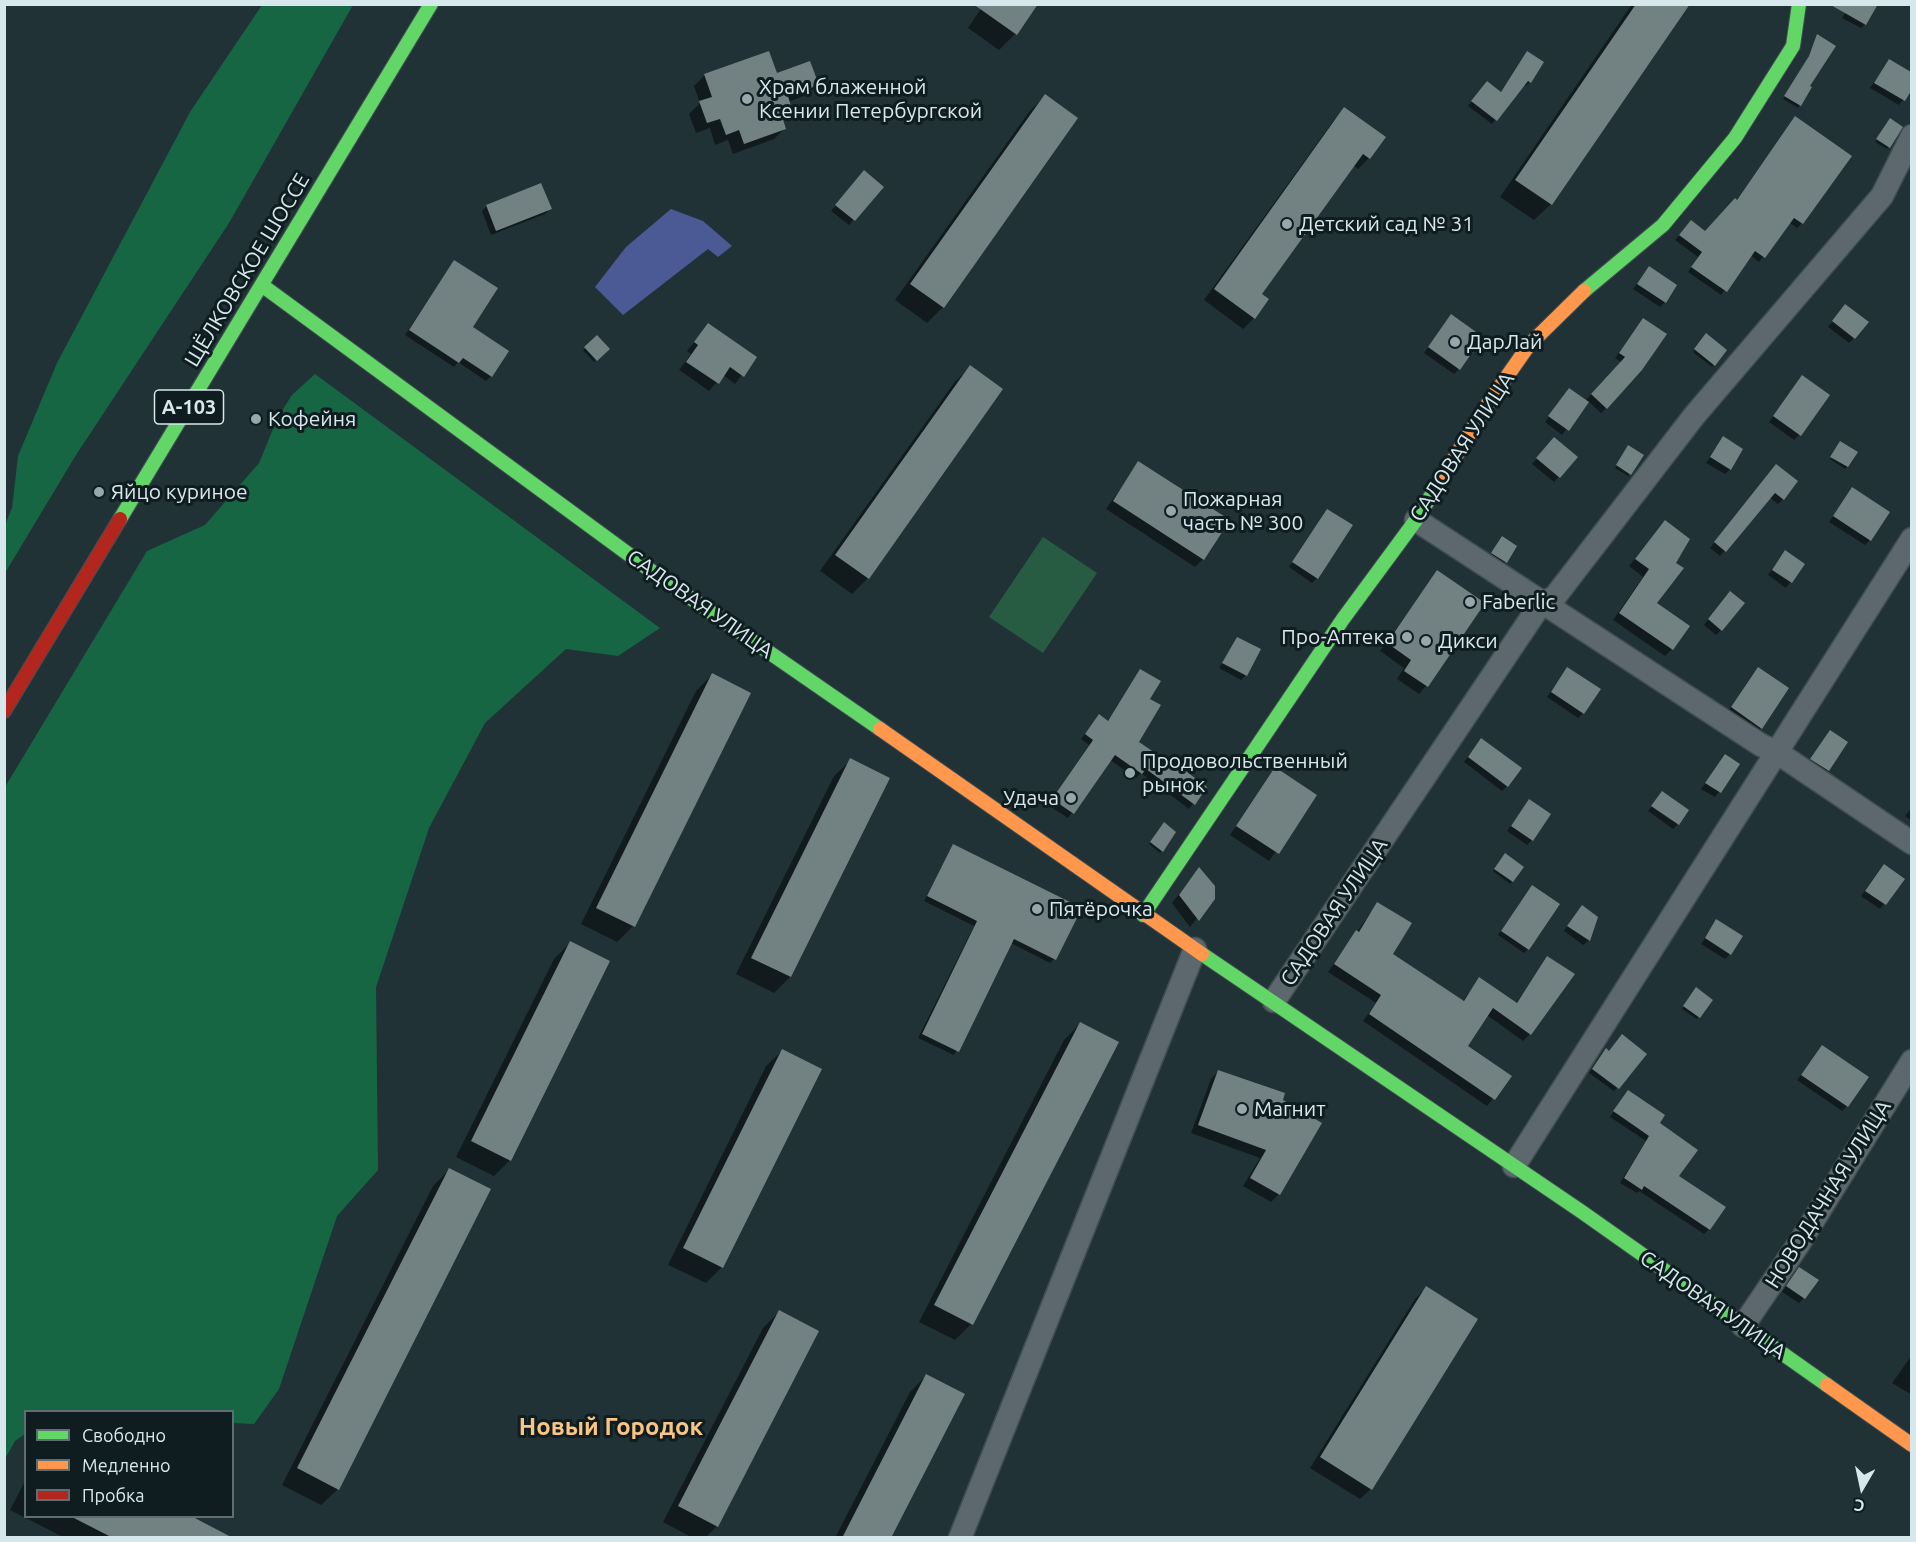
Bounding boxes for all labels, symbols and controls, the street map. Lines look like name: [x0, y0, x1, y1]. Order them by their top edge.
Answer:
place label: Храм блаженной Ксении Петербургской: [759, 74, 982, 124]
marker: Храм блаженной Ксении Петербургской: [740, 92, 754, 106]
street label: ЩЁЛКОВСКОЕ ШОССЕ: [179, 169, 315, 371]
place label: Детский сад № 31: [1299, 211, 1474, 237]
marker: Детский сад № 31: [1280, 217, 1294, 231]
place label: ДарЛай: [1467, 329, 1542, 355]
marker: ДарЛай: [1448, 335, 1462, 349]
street label: САДОВАЯ УЛИЦА: [1404, 368, 1520, 526]
road number: А-103: [154, 390, 224, 424]
place label: Кофейня: [268, 406, 356, 432]
marker: Кофейня: [249, 412, 263, 426]
place label: Яйцо куриное: [111, 479, 248, 505]
marker: Яйцо куриное: [92, 485, 106, 499]
place label: Пожарная часть № 300: [1183, 486, 1303, 536]
marker: Пожарная часть № 300: [1164, 504, 1178, 518]
street label: САДОВАЯ УЛИЦА: [622, 544, 778, 664]
place label: Faberlic: [1482, 589, 1555, 615]
marker: Faberlic: [1463, 595, 1477, 609]
place label: Про-Аптека: [1281, 624, 1395, 650]
place label: Дикси: [1438, 628, 1498, 654]
marker: Про-Аптека: [1400, 630, 1414, 644]
marker: Дикси: [1419, 634, 1433, 648]
place label: Продовольственный рынок: [1142, 748, 1348, 798]
marker: Продовольственный рынок: [1123, 766, 1137, 780]
place label: Удача: [1003, 785, 1059, 811]
marker: Удача: [1064, 791, 1078, 805]
street label: САДОВАЯ УЛИЦА: [1275, 833, 1393, 991]
place label: Пятёрочка: [1049, 896, 1153, 922]
marker: Пятёрочка: [1030, 902, 1044, 916]
street label: НОВОДАЧНАЯ УЛИЦА: [1760, 1095, 1896, 1293]
place label: Магнит: [1254, 1096, 1326, 1122]
marker: Магнит: [1235, 1102, 1249, 1116]
street label: САДОВАЯ УЛИЦА: [1635, 1245, 1791, 1365]
legend: [24, 1410, 234, 1518]
district label: Новый Городок: [519, 1413, 703, 1441]
text: Свободно: [82, 1425, 166, 1445]
text: Медленно: [82, 1455, 171, 1475]
north arrow: [1832, 1458, 1892, 1518]
text: Пробка: [82, 1485, 145, 1505]
text: С: [1853, 1496, 1866, 1515]

